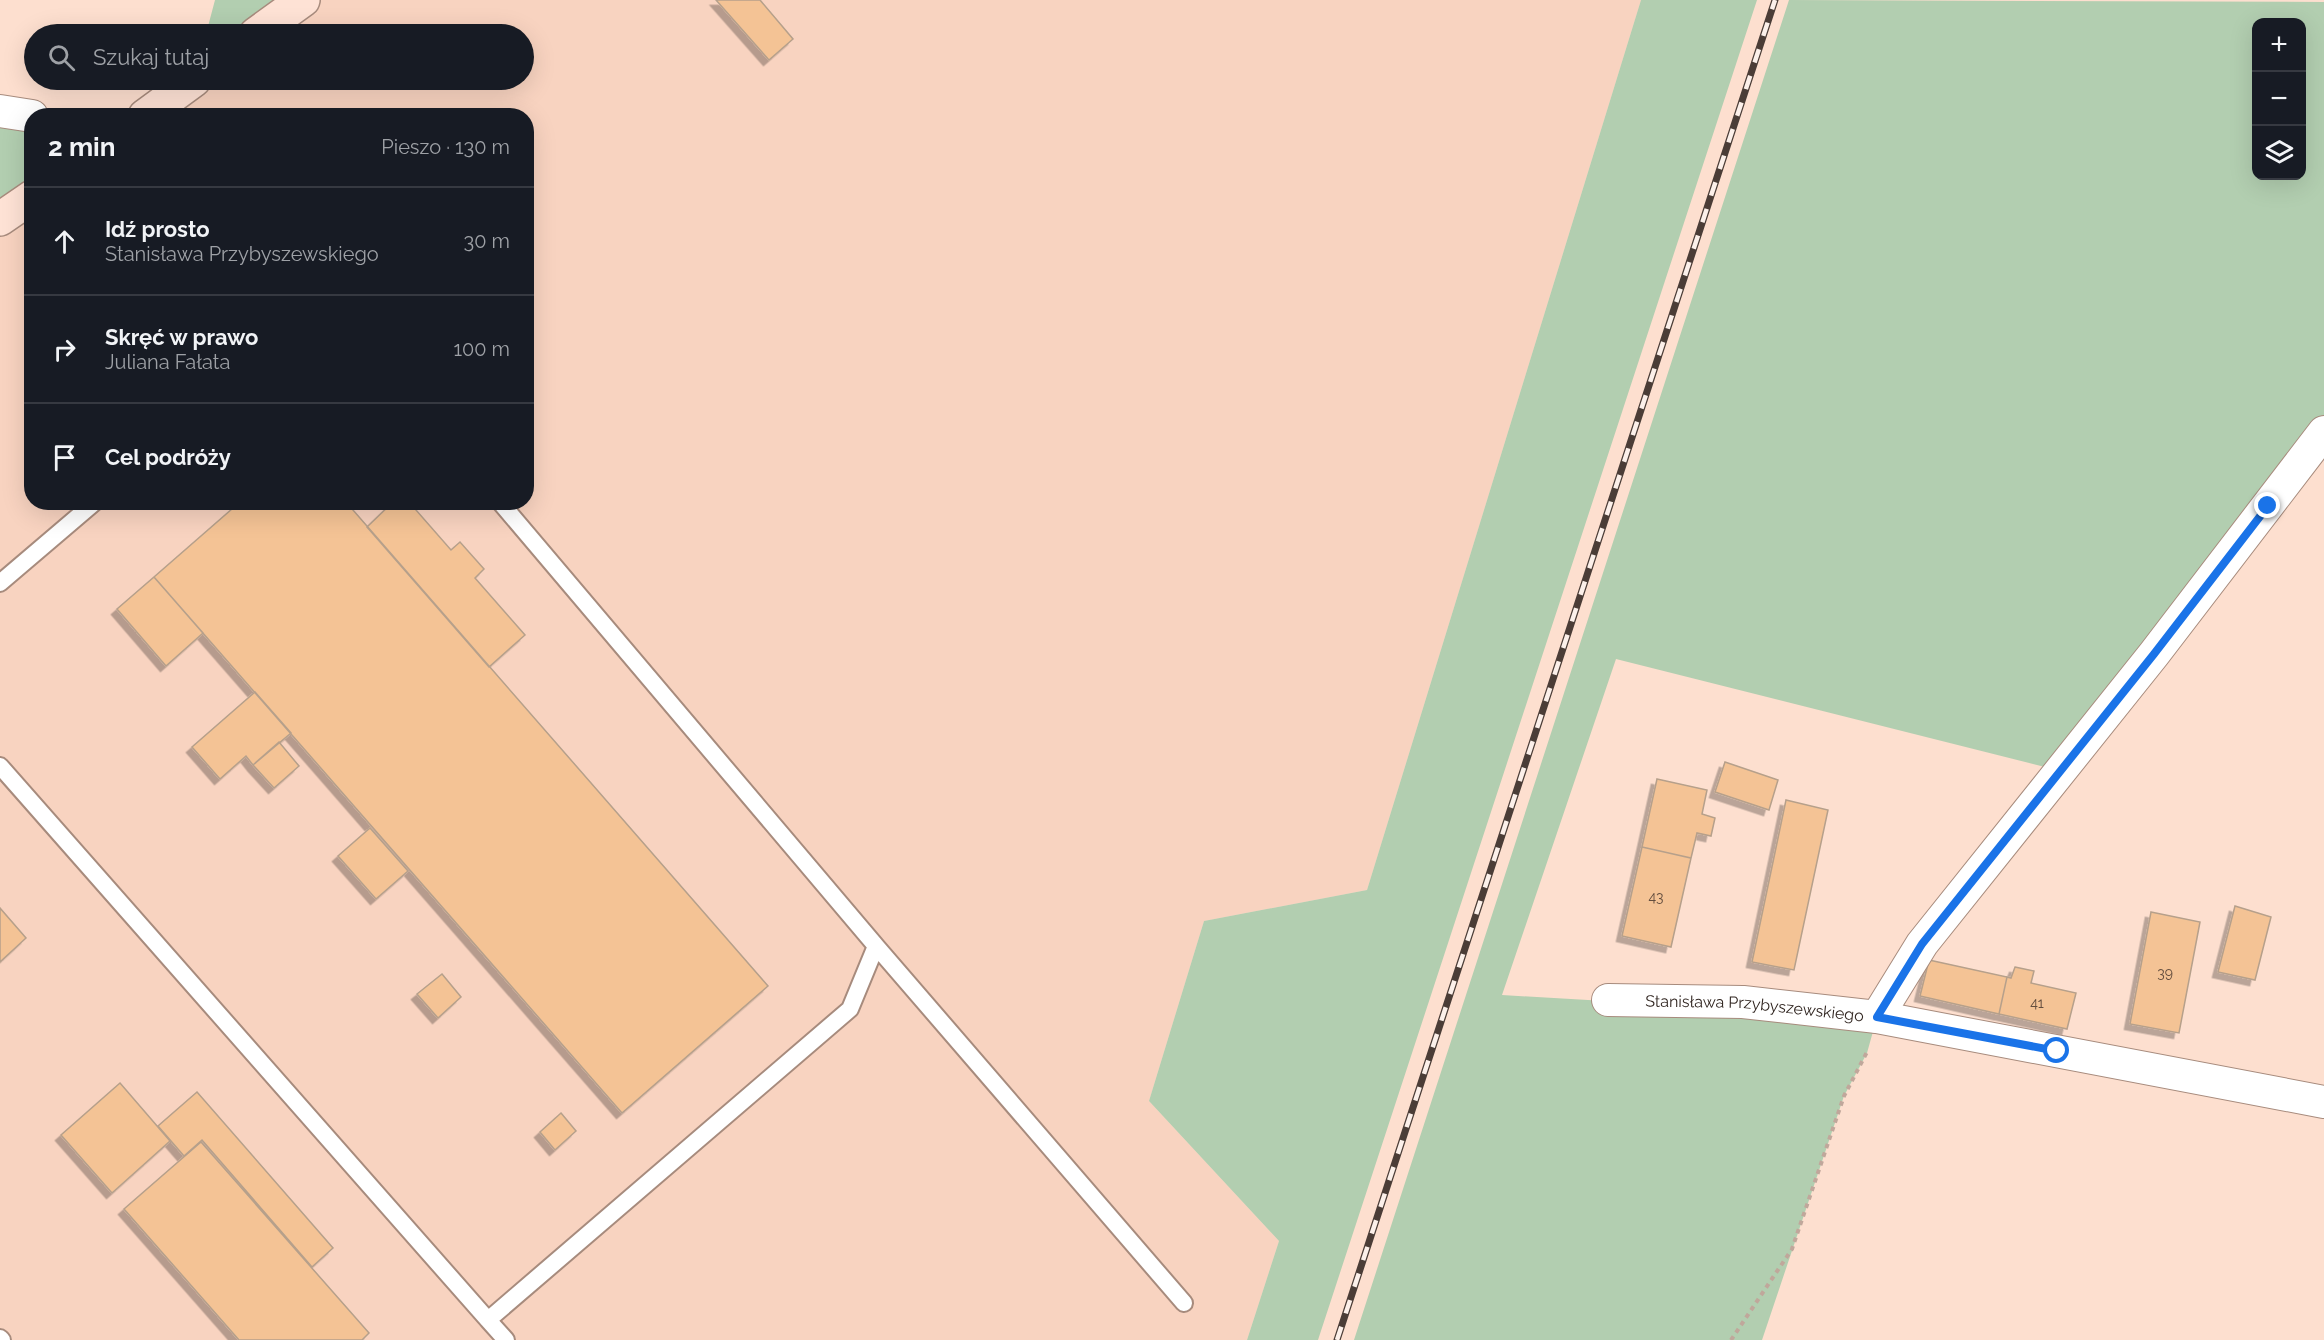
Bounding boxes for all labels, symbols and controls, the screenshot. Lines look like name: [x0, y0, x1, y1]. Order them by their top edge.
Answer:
map controls: [2252, 18, 2306, 180]
button: +: [2252, 18, 2306, 72]
search box: [24, 24, 534, 90]
icon: search: [45, 41, 78, 74]
text: Szukaj tutaj: [93, 44, 209, 70]
button: −: [2252, 72, 2306, 126]
button: layers: [2252, 126, 2306, 180]
text: 2 min: [48, 132, 115, 162]
text: Pieszo · 130 m: [381, 135, 510, 159]
text: Idź prosto: [105, 216, 210, 242]
icon: ahead: [48, 225, 81, 258]
text: 30 m: [464, 229, 510, 253]
text: Stanisława Przybyszewskiego: [105, 242, 379, 266]
text: Skręć w prawo: [105, 324, 258, 350]
icon: right: [48, 333, 81, 366]
text: 100 m: [453, 337, 510, 361]
text: Juliana Fałata: [105, 350, 230, 374]
icon: arrive: [48, 441, 81, 474]
text: Cel podróży: [105, 444, 231, 470]
route end: [2254, 492, 2280, 518]
house number: 43: [1648, 889, 1664, 905]
house number: 39: [2157, 965, 2173, 981]
street label: Stanisława Przybyszewskiego: [1645, 992, 1865, 1025]
house number: 41: [2030, 995, 2044, 1011]
route start: [2043, 1037, 2069, 1063]

